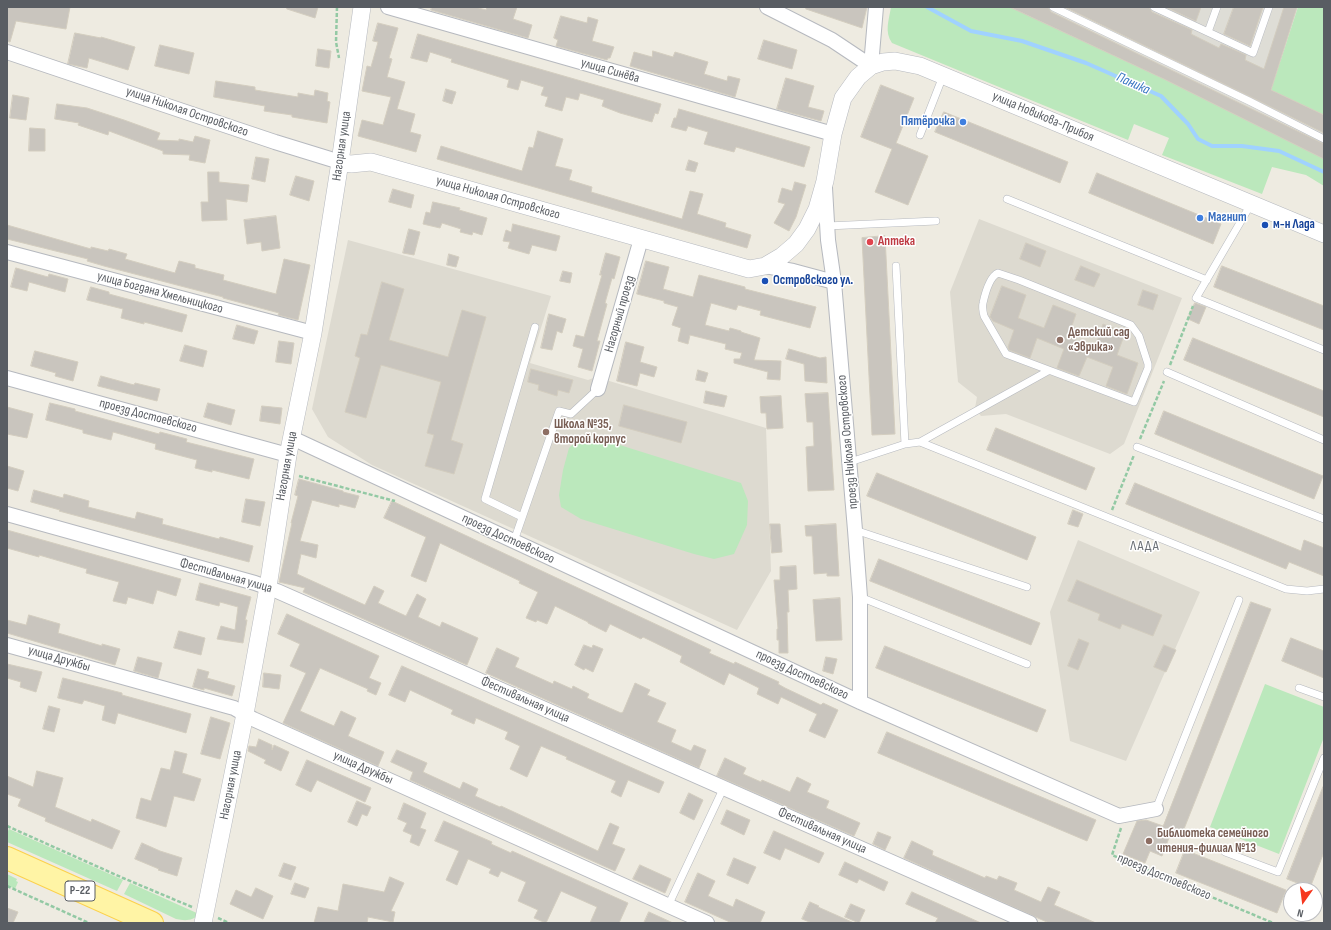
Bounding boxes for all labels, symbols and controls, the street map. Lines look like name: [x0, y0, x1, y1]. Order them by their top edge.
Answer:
street label: улица Синёва: [579, 55, 641, 87]
water label: Паника: [1114, 69, 1152, 99]
street label: улица Николая Островского: [124, 84, 250, 140]
street label: улица Новикова-Прибоя: [990, 89, 1096, 145]
street label: Нагорная улица: [329, 110, 355, 182]
place label: Пятёрочка: [901, 114, 955, 130]
marker: Пятёрочка: [958, 117, 968, 127]
street label: улица Николая Островского: [434, 173, 562, 223]
place label: Магнит: [1208, 210, 1247, 226]
marker: Магнит: [1195, 213, 1205, 223]
place label: м-н Лада: [1273, 217, 1315, 233]
marker: м-н Лада: [1260, 220, 1270, 230]
place label: Аптека: [878, 234, 915, 250]
marker: Аптека: [865, 237, 875, 247]
street label: улица Богдана Хмельницкого: [95, 269, 225, 317]
place label: Островского ул.: [773, 273, 853, 289]
street label: Нагорный проезд: [602, 274, 638, 354]
marker: Островского ул.: [760, 276, 770, 286]
place label: Детский сад «Эврика»: [1068, 325, 1130, 356]
marker: Детский сад «Эврика»: [1055, 335, 1065, 345]
street label: проезд Николая Островского: [834, 374, 862, 510]
street label: проезд Достоевского: [97, 395, 199, 437]
place label: Школа №35, второй корпус: [554, 417, 626, 448]
marker: Школа №35, второй корпус: [541, 427, 551, 437]
street label: Нагорная улица: [273, 430, 301, 502]
street label: проезд Достоевского: [459, 511, 557, 567]
district label: ЛАДА: [1130, 538, 1160, 554]
street label: Фестивальная улица: [178, 555, 274, 597]
street label: улица Дружбы: [26, 643, 92, 675]
street label: проезд Достоевского: [753, 647, 851, 703]
street label: Фестивальная улица: [478, 673, 572, 727]
street label: улица Дружбы: [331, 748, 395, 788]
street label: Нагорная улица: [217, 749, 245, 821]
street label: Фестивальная улица: [775, 804, 869, 858]
place label: Библиотека семейного чтения-филиал №13: [1157, 826, 1269, 857]
marker: Библиотека семейного чтения-филиал №13: [1144, 836, 1154, 846]
street label: проезд Достоевского: [1115, 850, 1213, 904]
road number: Р-22: [65, 881, 95, 901]
north arrow: [1283, 882, 1323, 922]
text: N: [1296, 906, 1305, 920]

